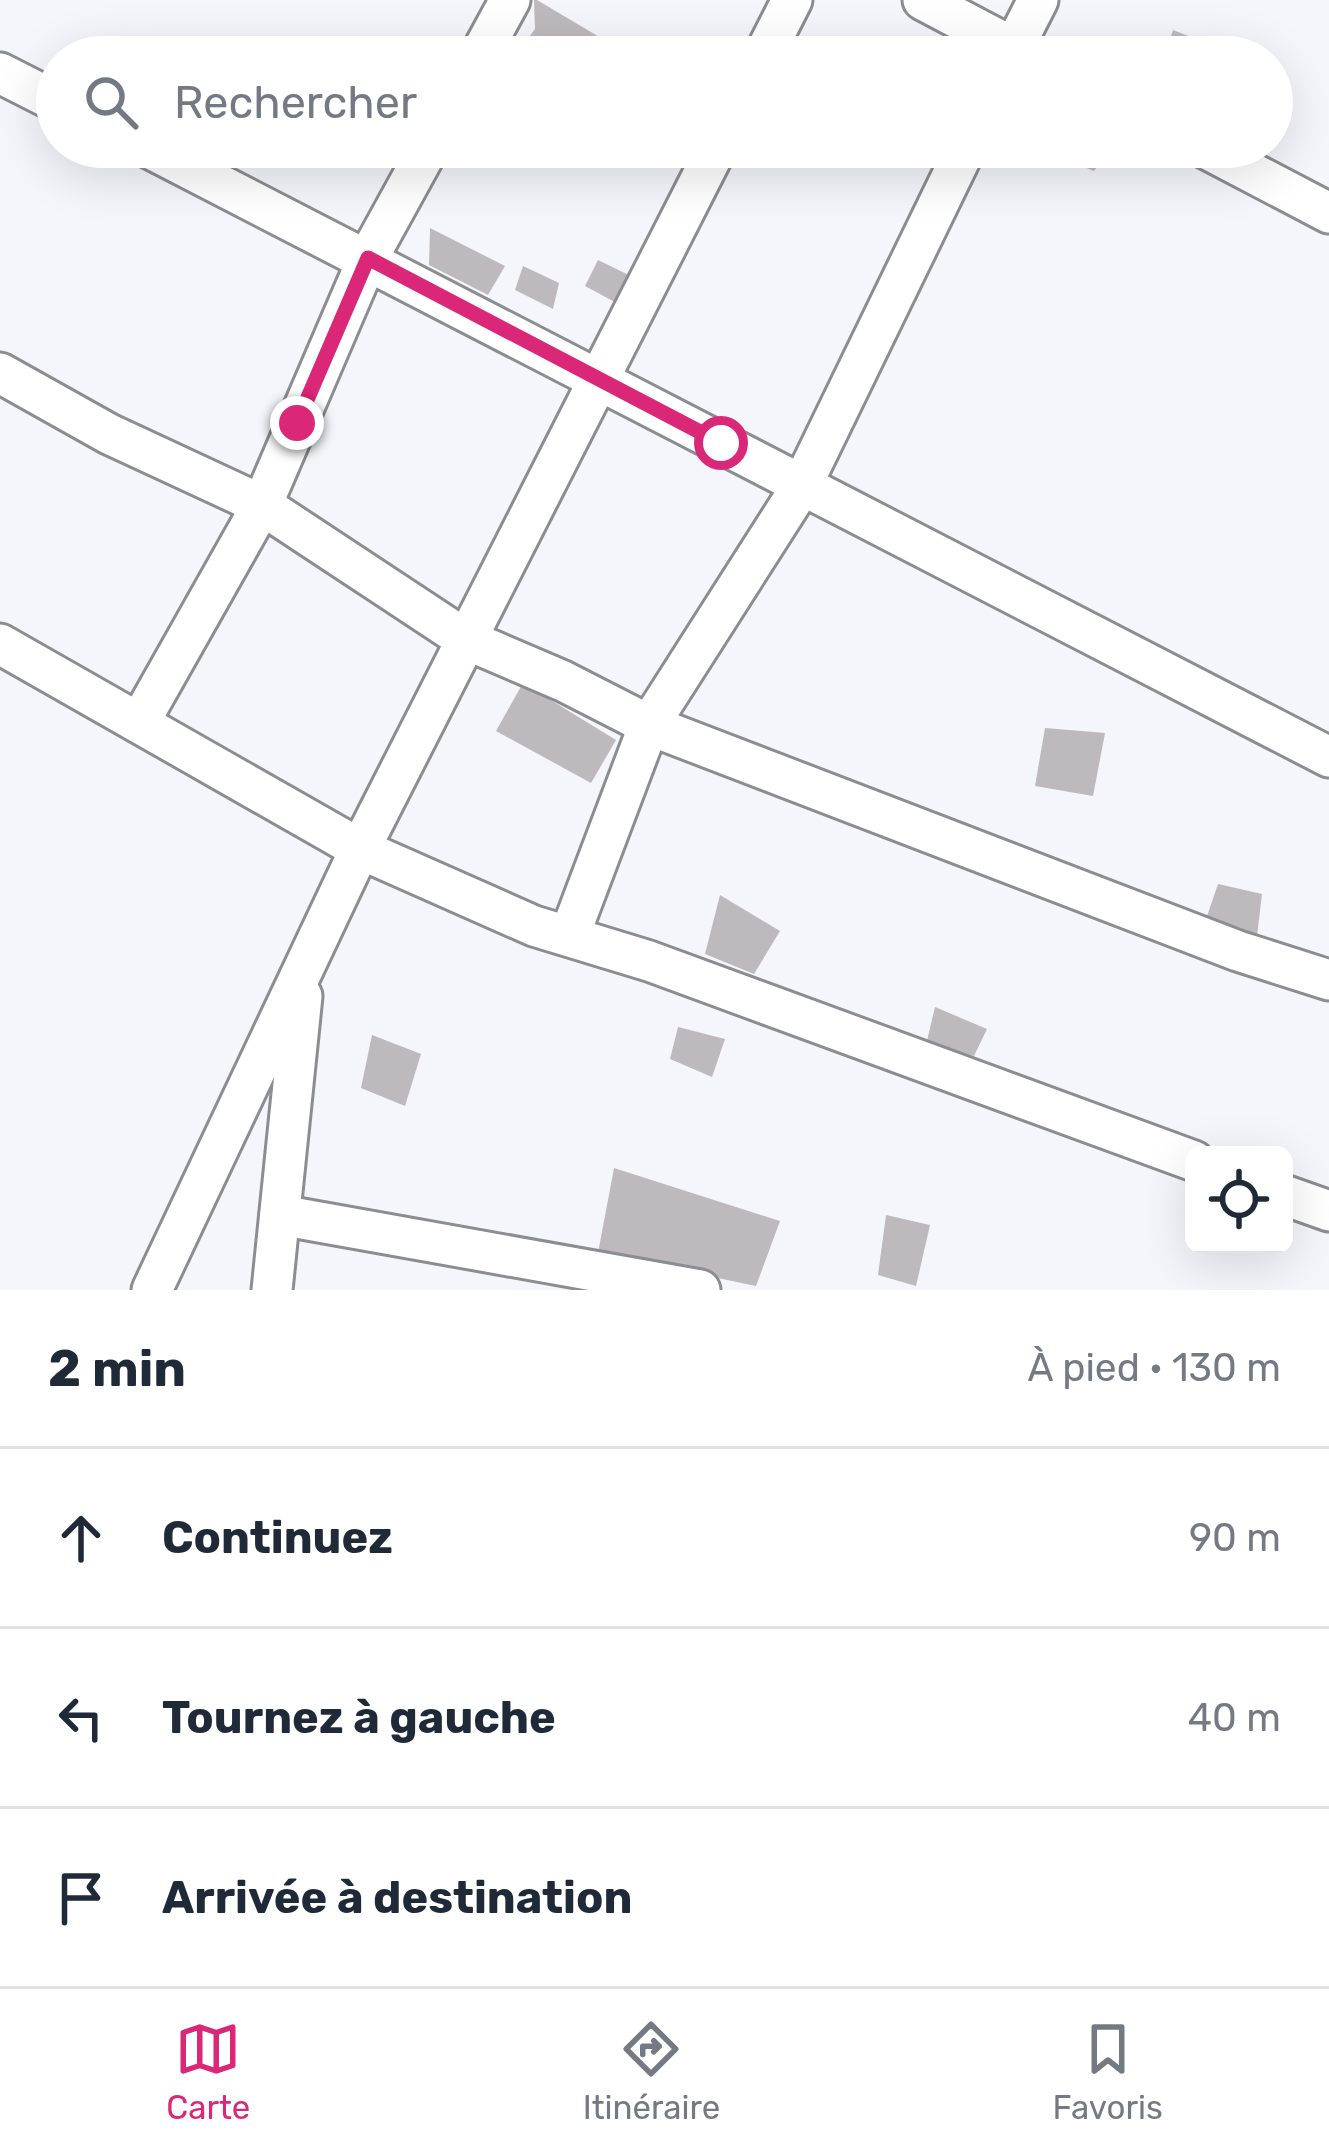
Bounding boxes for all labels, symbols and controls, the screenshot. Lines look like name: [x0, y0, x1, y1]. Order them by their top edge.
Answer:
search box: [36, 36, 1293, 168]
icon: search: [78, 69, 144, 135]
text: Rechercher: [174, 76, 417, 129]
route end: [270, 396, 324, 450]
route start: [694, 416, 748, 470]
map controls: [1185, 1146, 1293, 1254]
button: locate: [1185, 1146, 1293, 1254]
text: 2 min: [48, 1338, 186, 1399]
text: À pied · 130 m: [1028, 1345, 1281, 1391]
icon: ahead: [48, 1505, 114, 1571]
text: Continuez: [162, 1511, 393, 1564]
text: 90 m: [1189, 1515, 1281, 1561]
icon: left: [48, 1685, 114, 1751]
text: Tournez à gauche: [162, 1691, 556, 1744]
text: 40 m: [1188, 1695, 1281, 1741]
icon: arrive: [48, 1865, 114, 1931]
text: Arrivée à destination: [162, 1871, 632, 1924]
tab: Carte: [166, 2016, 250, 2127]
tab: Itinéraire: [583, 2016, 720, 2127]
tab: Favoris: [1053, 2016, 1163, 2127]

